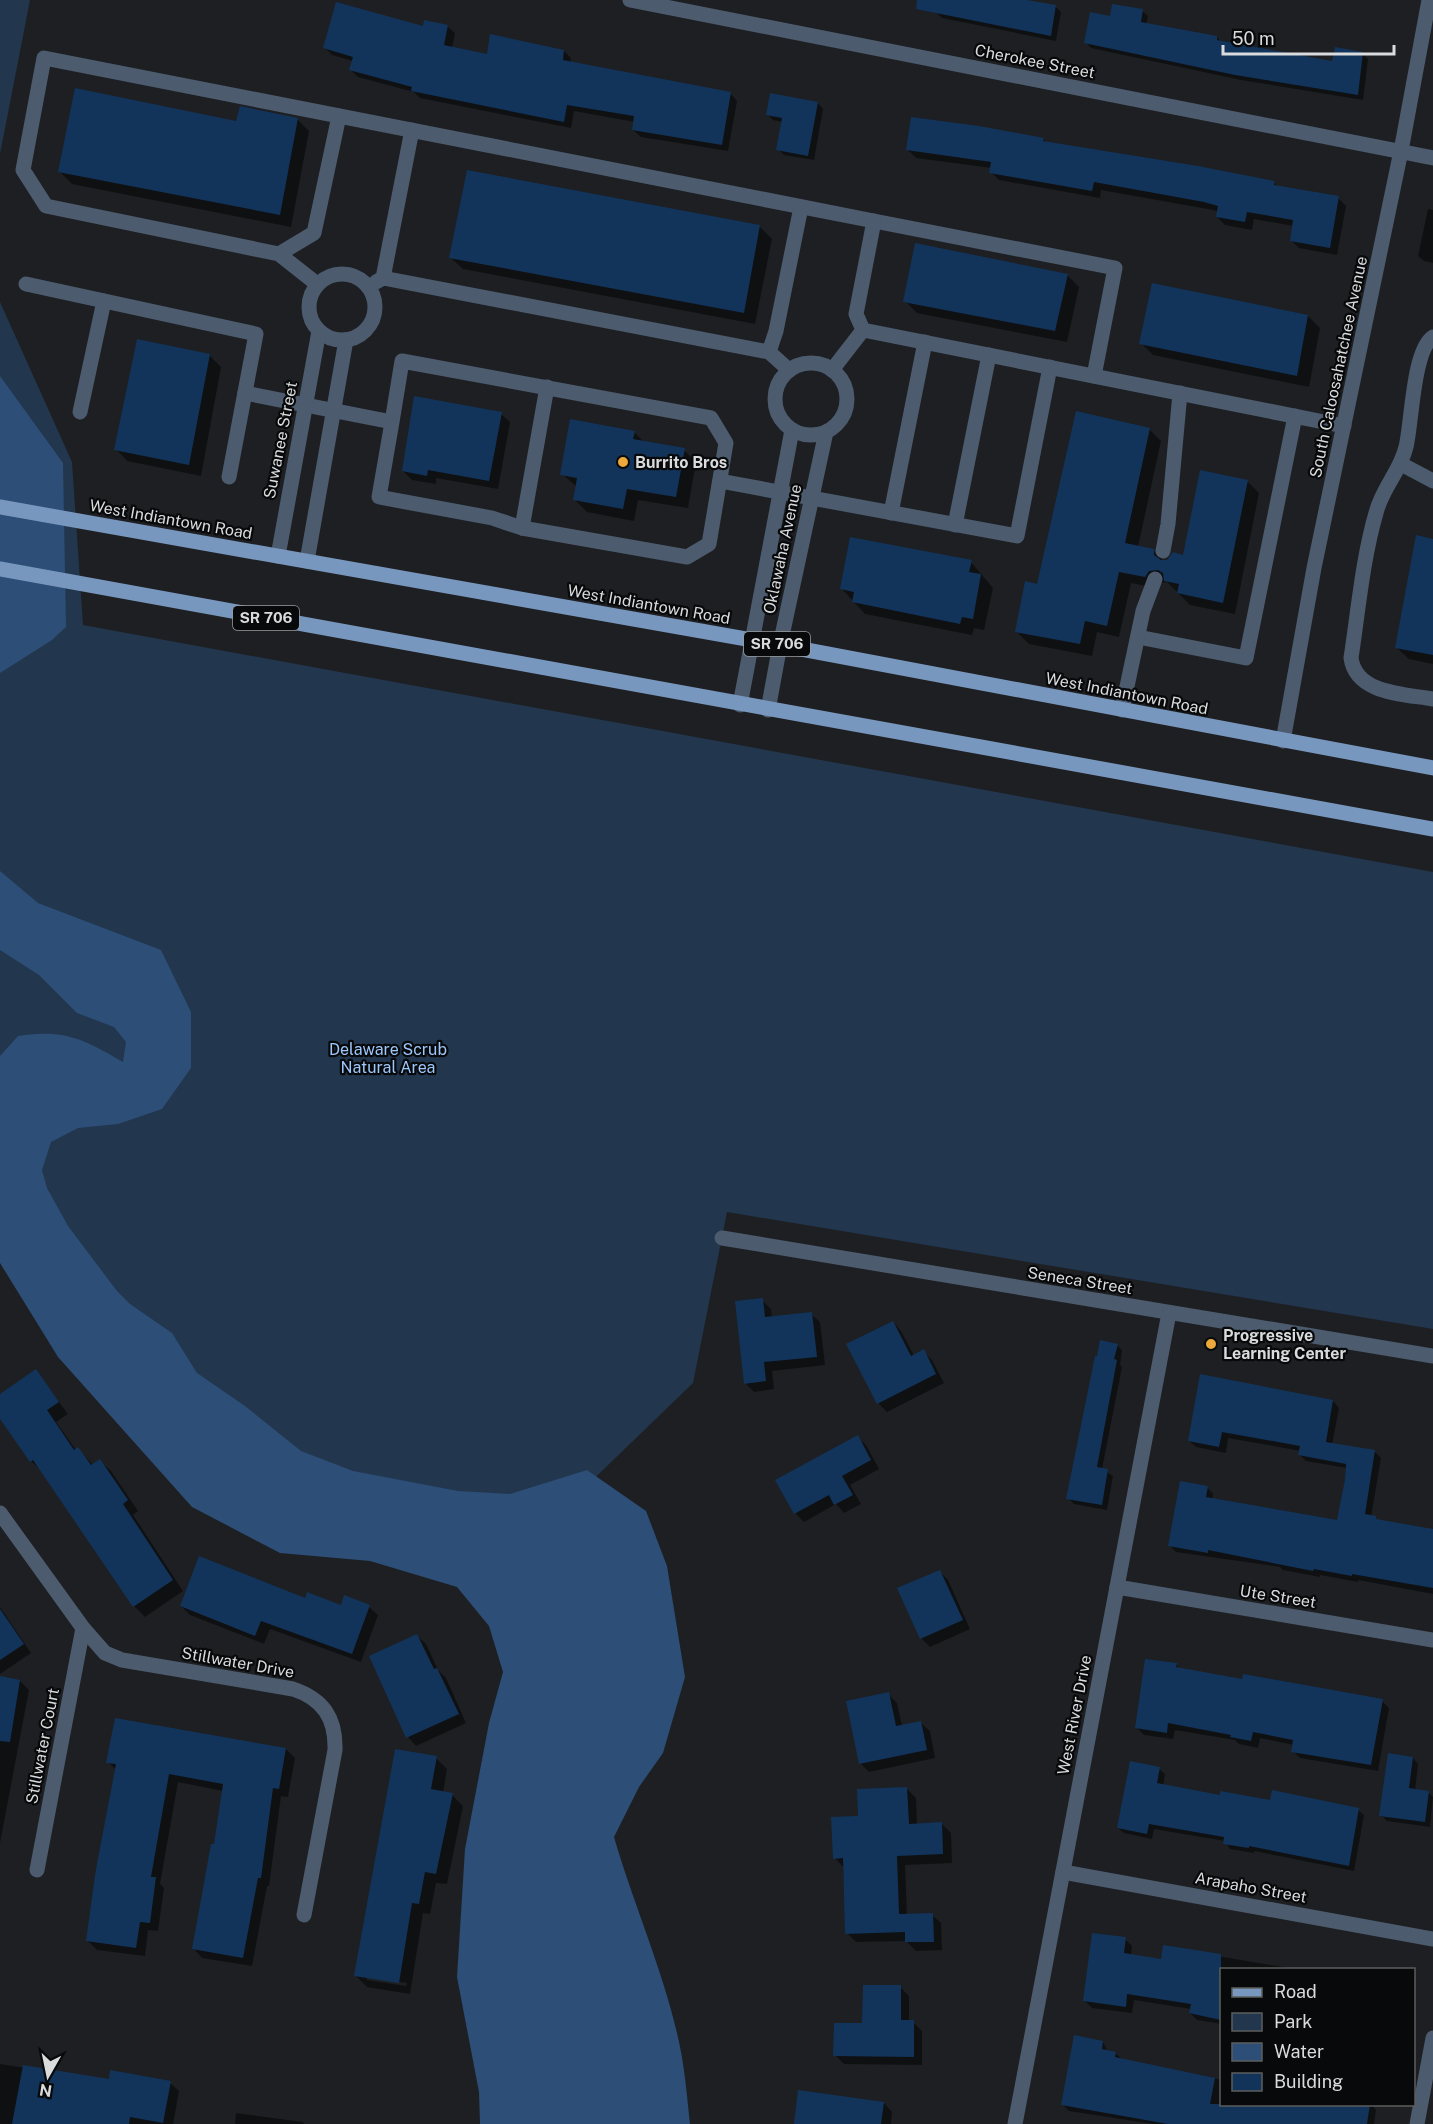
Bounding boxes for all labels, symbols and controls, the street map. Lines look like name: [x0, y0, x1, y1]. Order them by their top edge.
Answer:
scale bar: [1223, 18, 1394, 56]
text: 50 m: [1232, 28, 1275, 49]
street label: Cherokee Street: [973, 41, 1096, 82]
street label: South Caloosahatchee Avenue: [1306, 255, 1371, 480]
street label: Suwanee Street: [260, 380, 301, 500]
place label: Burrito Bros: [635, 453, 727, 472]
marker: Burrito Bros: [616, 455, 630, 469]
street label: Oklawaha Avenue: [759, 483, 806, 616]
street label: West Indiantown Road: [88, 496, 254, 543]
street label: West Indiantown Road: [566, 581, 732, 628]
road number: SR 706: [233, 606, 299, 630]
road number: SR 706: [744, 632, 810, 656]
street label: West Indiantown Road: [1044, 668, 1210, 719]
park label: Delaware Scrub Natural Area: [329, 1040, 447, 1077]
street label: Seneca Street: [1026, 1263, 1134, 1298]
place label: Progressive Learning Center: [1223, 1326, 1346, 1363]
marker: Progressive Learning Center: [1204, 1337, 1218, 1351]
street label: Ute Street: [1238, 1581, 1317, 1612]
street label: Stillwater Drive: [180, 1643, 296, 1682]
street label: West River Drive: [1054, 1654, 1095, 1777]
street label: Stillwater Court: [22, 1687, 63, 1806]
street label: Arapaho Street: [1194, 1868, 1308, 1907]
legend: [1220, 1968, 1415, 2106]
text: Road: [1274, 1981, 1317, 2002]
text: Park: [1274, 2011, 1312, 2032]
text: Water: [1274, 2041, 1324, 2062]
north arrow: [18, 2046, 78, 2106]
text: Building: [1274, 2071, 1343, 2092]
text: N: [38, 2080, 53, 2101]

